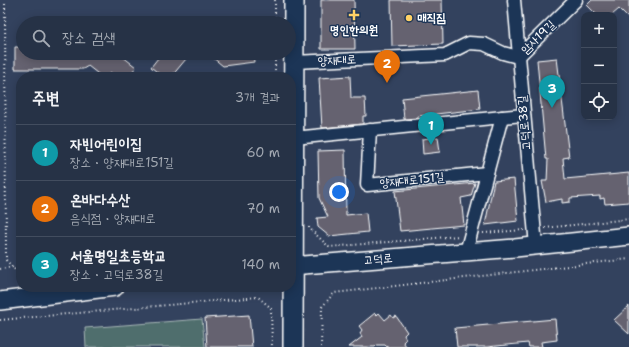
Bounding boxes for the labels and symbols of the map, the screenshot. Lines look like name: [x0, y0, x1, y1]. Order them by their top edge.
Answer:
marker: 명인한의원: [348, 9, 360, 21]
place label: 매직짐: [417, 10, 446, 26]
marker: 매직짐: [404, 13, 414, 23]
street label: 암사19길: [517, 16, 559, 57]
place label: 명인한의원: [330, 22, 378, 38]
pin: 2: [374, 50, 400, 83]
street label: 양재대로: [317, 51, 357, 69]
pin: 3: [539, 75, 565, 108]
street label: 고덕로38길: [514, 95, 534, 151]
pin: 1: [418, 112, 444, 145]
street label: 양재대로151길: [379, 169, 445, 191]
your location: [329, 182, 349, 202]
street label: 고덕로: [363, 250, 393, 268]

